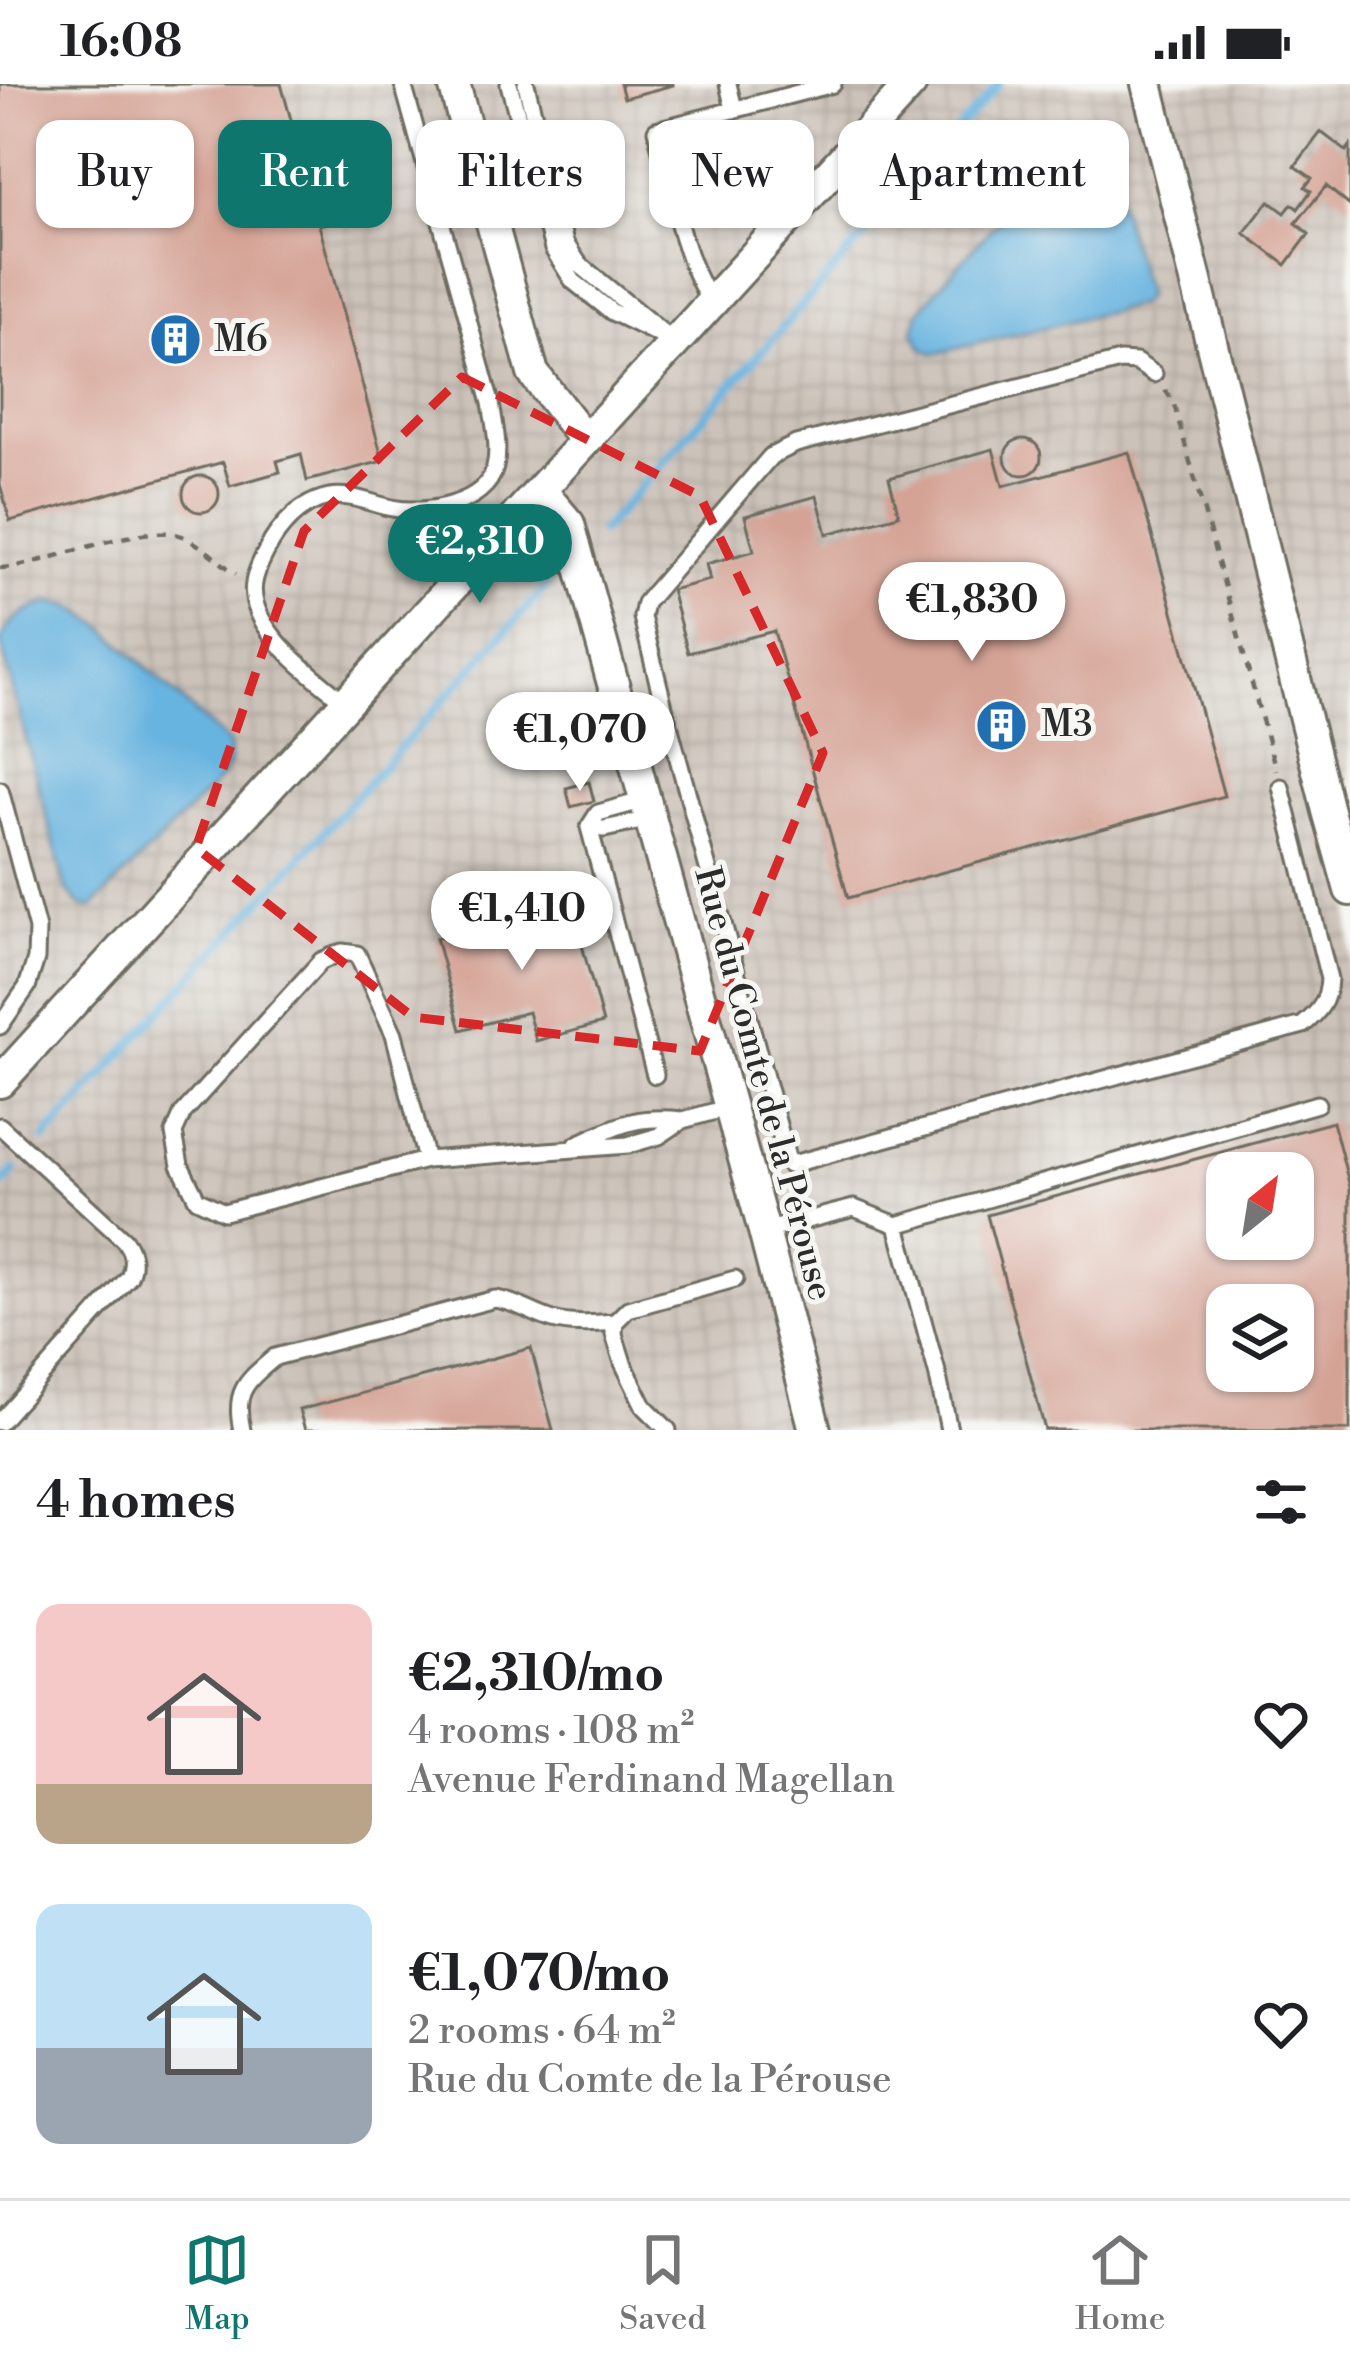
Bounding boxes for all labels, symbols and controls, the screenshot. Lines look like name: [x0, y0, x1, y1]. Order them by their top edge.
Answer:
text: 16:08: [60, 14, 182, 71]
chip: Buy: [36, 120, 194, 228]
chip: Rent: [218, 120, 392, 228]
chip: Filters: [416, 120, 625, 228]
chip: New: [649, 120, 814, 228]
chip: Apartment: [838, 120, 1129, 228]
building icon: M6: [147, 312, 203, 368]
place label: M6: [214, 318, 268, 363]
pin: €2,310: [382, 504, 578, 606]
text: €2,310: [415, 518, 545, 567]
pin: €1,830: [874, 562, 1070, 664]
text: €1,830: [905, 576, 1039, 625]
pin: €1,070: [482, 692, 678, 794]
building icon: M3: [974, 697, 1030, 753]
place label: M3: [1041, 703, 1093, 748]
text: €1,070: [513, 706, 647, 755]
street label: Rue du Comte de la Pérouse: [683, 862, 843, 1306]
pin: €1,410: [424, 871, 620, 973]
text: €1,410: [458, 885, 586, 934]
north arrow: [1206, 1152, 1314, 1260]
map controls: [1206, 1152, 1314, 1392]
button: layers: [1206, 1284, 1314, 1392]
icon: filters: [1248, 1469, 1314, 1535]
text: 4 homes: [36, 1470, 236, 1534]
text: €2,310/mo: [408, 1643, 664, 1707]
icon: home: [132, 1652, 276, 1796]
icon: heart: [1248, 1691, 1314, 1757]
text: 4 rooms · 108 m²: [408, 1707, 694, 1756]
text: Avenue Ferdinand Magellan: [408, 1756, 895, 1805]
text: €1,070/mo: [408, 1943, 670, 2007]
icon: home: [132, 1952, 276, 2096]
icon: heart: [1248, 1991, 1314, 2057]
text: 2 rooms · 64 m²: [408, 2007, 676, 2056]
text: Rue du Comte de la Pérouse: [408, 2056, 892, 2105]
tab: Map: [184, 2227, 250, 2340]
tab: Saved: [619, 2227, 706, 2340]
tab: Home: [1075, 2227, 1166, 2340]

